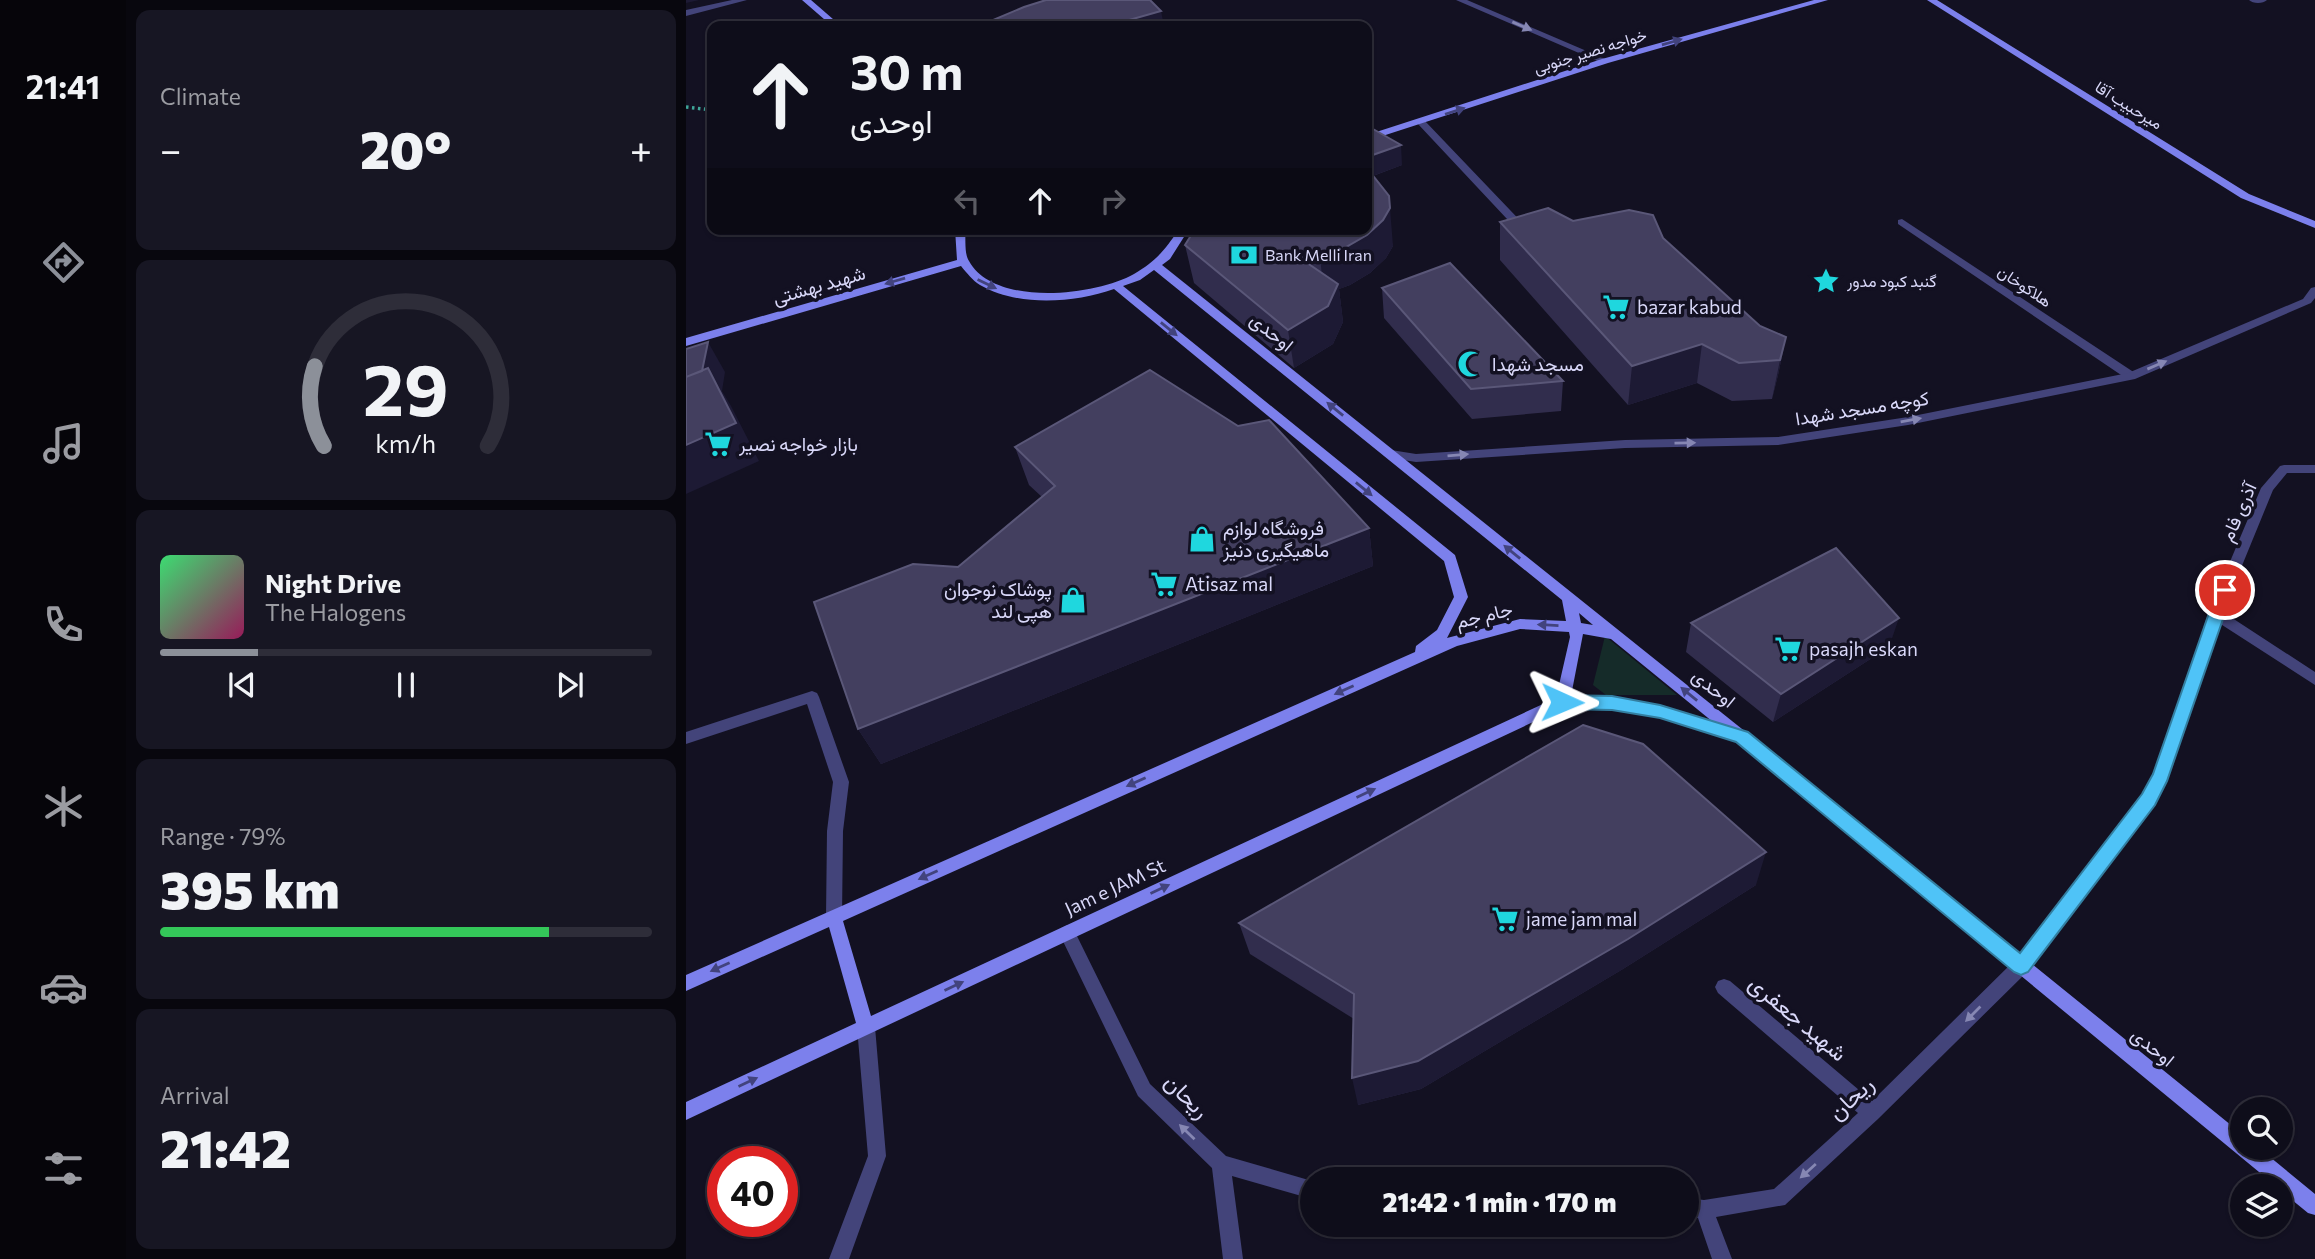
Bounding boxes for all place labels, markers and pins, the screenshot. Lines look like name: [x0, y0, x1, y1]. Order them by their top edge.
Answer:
bank icon: Bank Melli Iran: [1229, 240, 1259, 270]
place label: Bank Melli Iran: [1265, 245, 1372, 264]
place icon: گنبد کبود مدور: [1811, 266, 1841, 296]
place label: گنبد کبود مدور: [1846, 271, 1937, 292]
supermarket icon: bazar kabud: [1601, 292, 1631, 322]
place label: bazar kabud: [1637, 295, 1742, 318]
mosque icon: مسجد شهدا: [1456, 349, 1486, 379]
place label: مسجد شهدا: [1492, 352, 1584, 376]
supermarket icon: بازار خواجه نصیر: [703, 429, 733, 459]
place label: بازار خواجه نصیر: [738, 432, 858, 456]
place label: فروشگاه لوازم ماهیگیری دنیز: [1222, 516, 1329, 562]
shop icon: فروشگاه لوازم ماهیگیری دنیز: [1187, 524, 1217, 554]
pin: [2195, 560, 2255, 620]
supermarket icon: Atisaz mal: [1149, 569, 1179, 599]
place label: Atisaz mal: [1185, 572, 1273, 595]
place label: پوشاک نوجوان هپی لند: [944, 577, 1052, 625]
shop icon: پوشاک نوجوان هپی لند: [1058, 585, 1088, 615]
supermarket icon: pasajh eskan: [1773, 634, 1803, 664]
place label: pasajh eskan: [1809, 637, 1918, 660]
supermarket icon: jame jam mal: [1490, 904, 1520, 934]
place label: jame jam mal: [1526, 907, 1637, 930]

